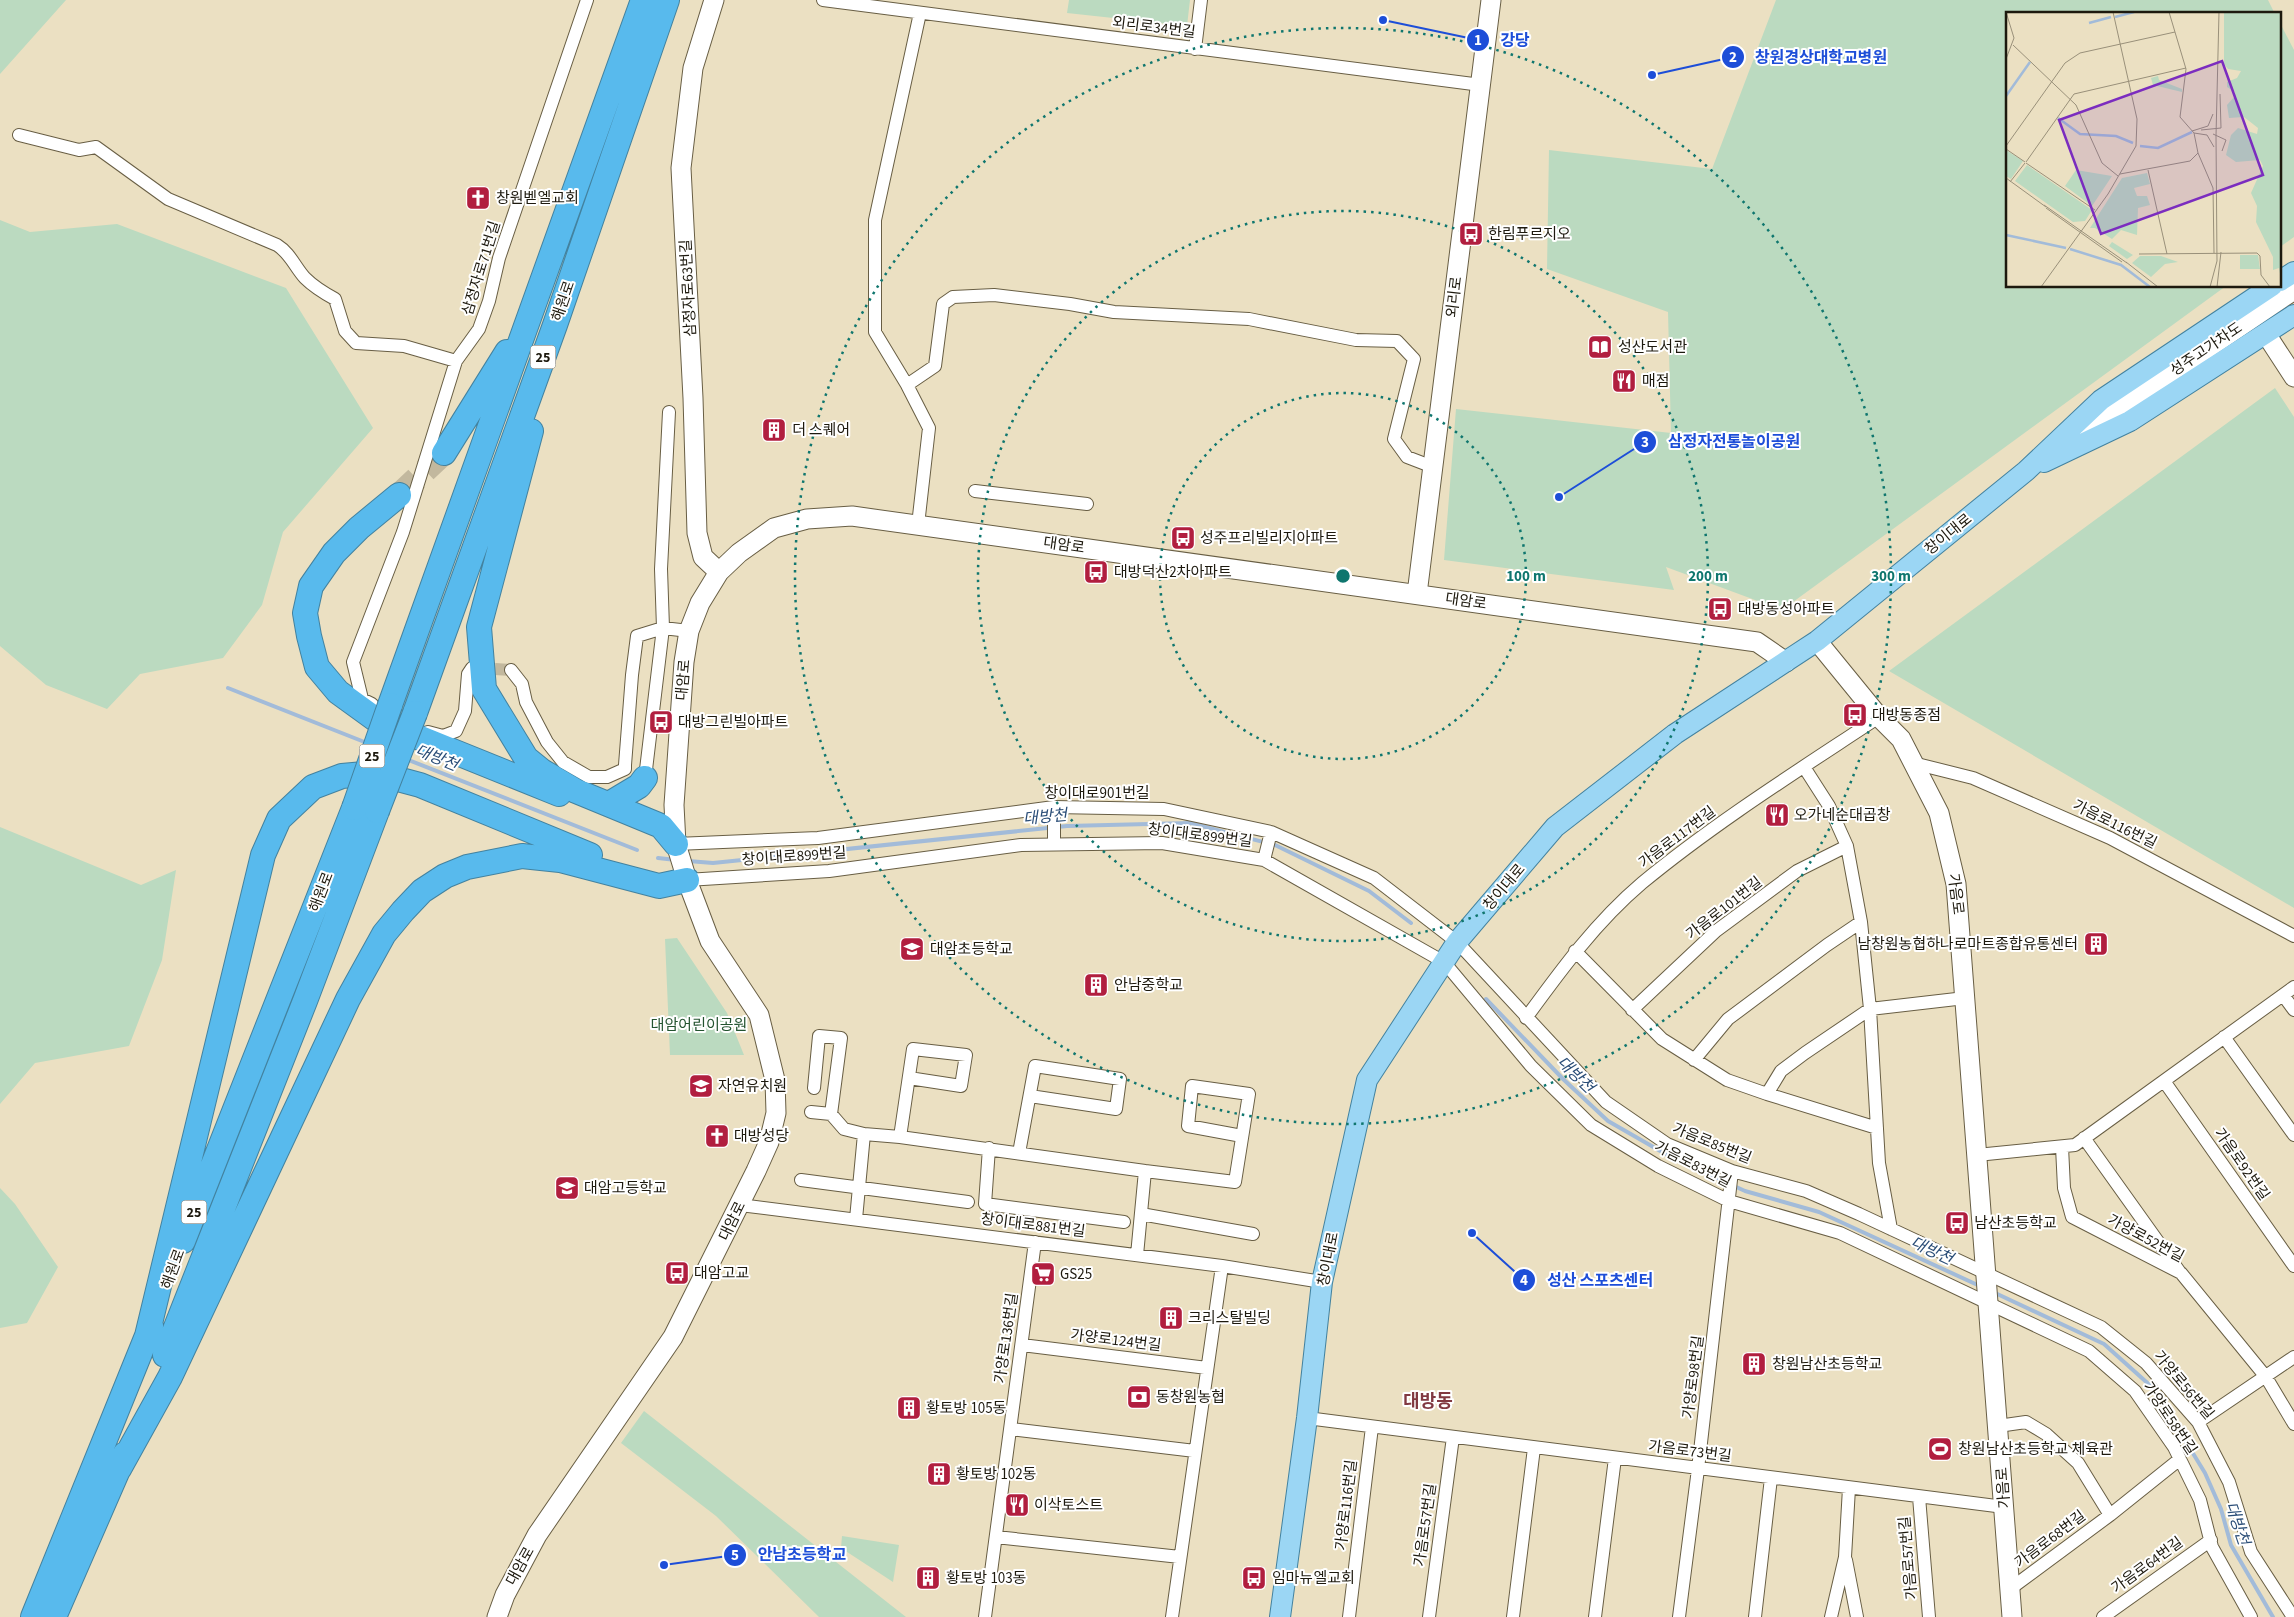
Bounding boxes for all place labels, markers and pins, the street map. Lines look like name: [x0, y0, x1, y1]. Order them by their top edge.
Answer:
callout: 강당: [1465, 24, 1539, 55]
callout: 창원경상대학교병원: [1720, 42, 1898, 73]
church icon: 창원벧엘교회: [465, 185, 491, 211]
place label: 창원벧엘교회: [496, 188, 579, 209]
bus stop icon: 한림푸르지오: [1458, 221, 1484, 247]
place label: 한림푸르지오: [1488, 224, 1571, 245]
library icon: 성산도서관: [1587, 334, 1613, 360]
place label: 성산도서관: [1618, 337, 1687, 358]
restaurant icon: 매점: [1611, 368, 1637, 394]
place label: 매점: [1642, 371, 1670, 392]
building icon: 더 스퀘어: [761, 417, 787, 443]
place label: 더 스퀘어: [792, 420, 850, 441]
callout: 삼정자전통놀이공원: [1632, 426, 1810, 457]
bus stop icon: 성주프리빌리지아파트: [1170, 525, 1196, 551]
place label: 성주프리빌리지아파트: [1200, 528, 1338, 549]
bus stop icon: 대방덕산2차아파트: [1083, 559, 1109, 585]
place label: 대방덕산2차아파트: [1114, 562, 1232, 583]
centre of rings: [1334, 567, 1352, 585]
bus stop icon: 대방동성아파트: [1707, 596, 1733, 622]
place label: 대방동성아파트: [1738, 599, 1835, 620]
bus stop icon: 대방동종점: [1842, 702, 1868, 728]
place label: 대방동종점: [1872, 705, 1941, 726]
bus stop icon: 대방그린빌아파트: [648, 709, 674, 735]
place label: 대방그린빌아파트: [678, 712, 789, 733]
restaurant icon: 오가네순대곱창: [1764, 802, 1790, 828]
place label: 오가네순대곱창: [1794, 805, 1891, 826]
building icon: 남창원농협하나로마트종합유통센터: [2083, 931, 2109, 957]
place label: 남창원농협하나로마트종합유통센터: [1857, 934, 2078, 955]
school or university icon: 대암초등학교: [899, 936, 925, 962]
place label: 대암초등학교: [930, 939, 1013, 960]
building icon: 안남중학교: [1083, 972, 1109, 998]
place label: 안남중학교: [1114, 975, 1183, 996]
school or university icon: 자연유치원: [688, 1073, 714, 1099]
place label: 자연유치원: [718, 1076, 787, 1097]
church icon: 대방성당: [704, 1123, 730, 1149]
place label: 대방성당: [734, 1126, 789, 1147]
school or university icon: 대암고등학교: [554, 1175, 580, 1201]
place label: 대암고등학교: [584, 1178, 667, 1199]
bus stop icon: 남산초등학교: [1944, 1210, 1970, 1236]
place label: 남산초등학교: [1974, 1213, 2057, 1234]
bus stop icon: 대암고교: [664, 1260, 690, 1286]
supermarket icon: GS25: [1030, 1261, 1056, 1287]
place label: 대암고교: [694, 1263, 749, 1284]
place label: GS25: [1060, 1264, 1092, 1285]
callout: 성산 스포츠센터: [1511, 1265, 1663, 1296]
building icon: 크리스탈빌딩: [1158, 1305, 1184, 1331]
place label: 크리스탈빌딩: [1188, 1308, 1271, 1329]
building icon: 창원남산초등학교: [1741, 1351, 1767, 1377]
place label: 창원남산초등학교: [1772, 1354, 1882, 1375]
bank icon: 동창원농협: [1126, 1384, 1152, 1410]
place label: 동창원농협: [1156, 1387, 1225, 1408]
building icon: 황토방 105동: [896, 1395, 922, 1421]
place label: 황토방 105동: [926, 1398, 1007, 1419]
sports icon: 창원남산초등학교 체육관: [1927, 1436, 1953, 1462]
place label: 창원남산초등학교 체육관: [1958, 1439, 2113, 1460]
building icon: 황토방 102동: [926, 1461, 952, 1487]
place label: 황토방 102동: [956, 1464, 1037, 1485]
restaurant icon: 이삭토스트: [1004, 1492, 1030, 1518]
place label: 이삭토스트: [1034, 1495, 1103, 1516]
callout: 안남초등학교: [723, 1539, 856, 1570]
building icon: 황토방 103동: [915, 1565, 941, 1591]
bus stop icon: 임마뉴엘교회: [1241, 1565, 1267, 1591]
place label: 황토방 103동: [946, 1568, 1027, 1589]
place label: 임마뉴엘교회: [1272, 1568, 1355, 1589]

